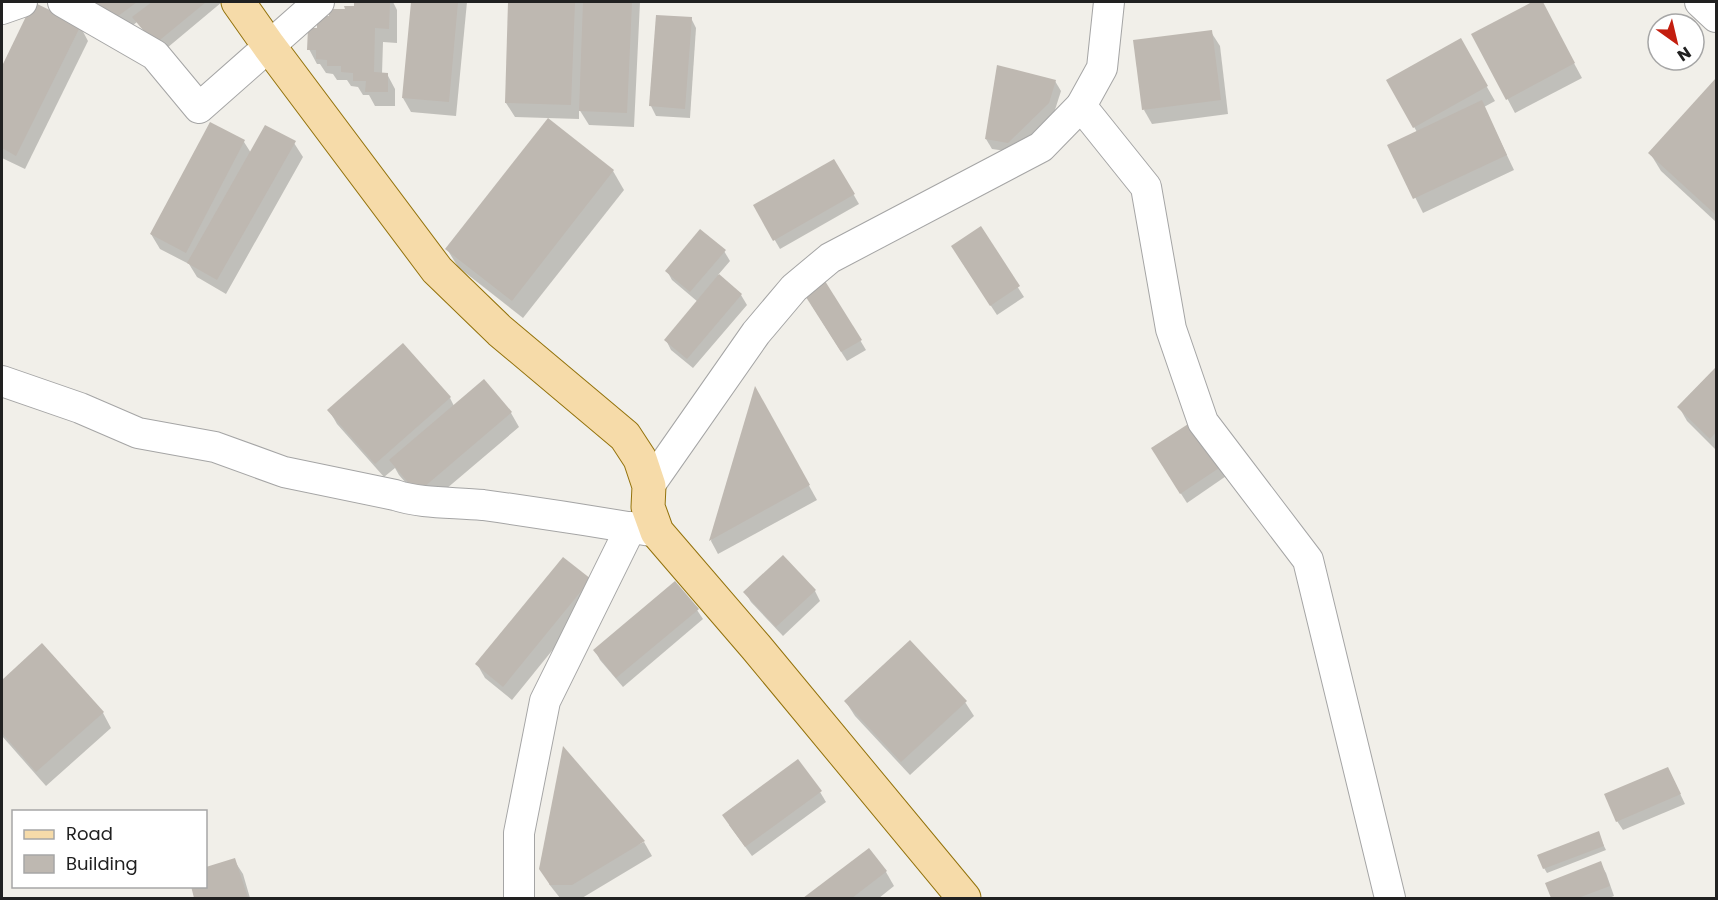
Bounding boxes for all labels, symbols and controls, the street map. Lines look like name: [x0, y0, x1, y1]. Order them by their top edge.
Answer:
north arrow: [1646, 12, 1706, 72]
text: N: [1673, 41, 1696, 67]
legend: [12, 810, 207, 888]
text: Road: [66, 821, 113, 846]
text: Building: [66, 851, 138, 876]

